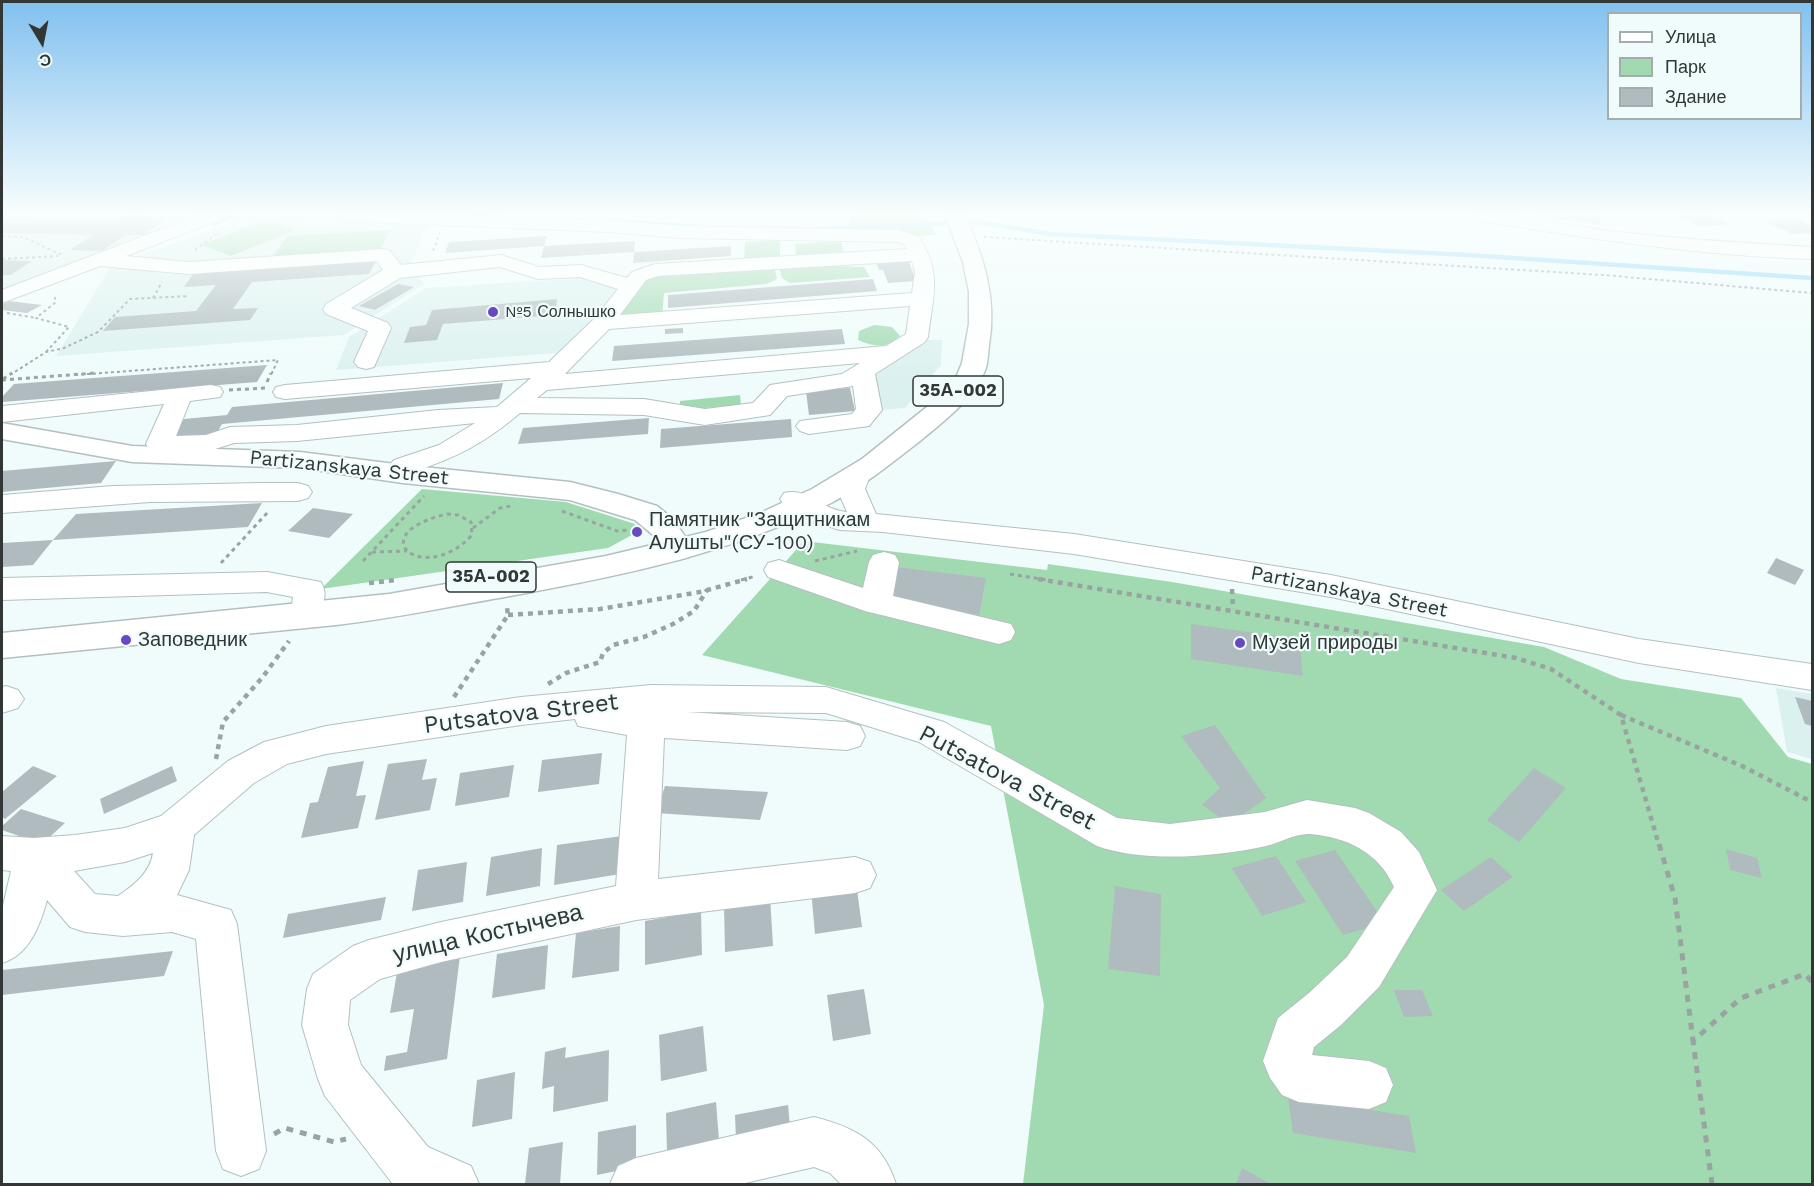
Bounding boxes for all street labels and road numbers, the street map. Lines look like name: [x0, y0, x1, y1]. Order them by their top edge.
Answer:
road number: 35А-002: [913, 376, 1003, 406]
street label: Partizanskaya Street: [248, 446, 450, 490]
street label: Partizanskaya Street: [1249, 561, 1449, 623]
road number: 35А-002: [446, 562, 536, 592]
street label: Putsatova Street: [422, 688, 620, 740]
street label: Putsatova Street: [914, 719, 1100, 837]
street label: улица Костычева: [391, 898, 585, 970]

